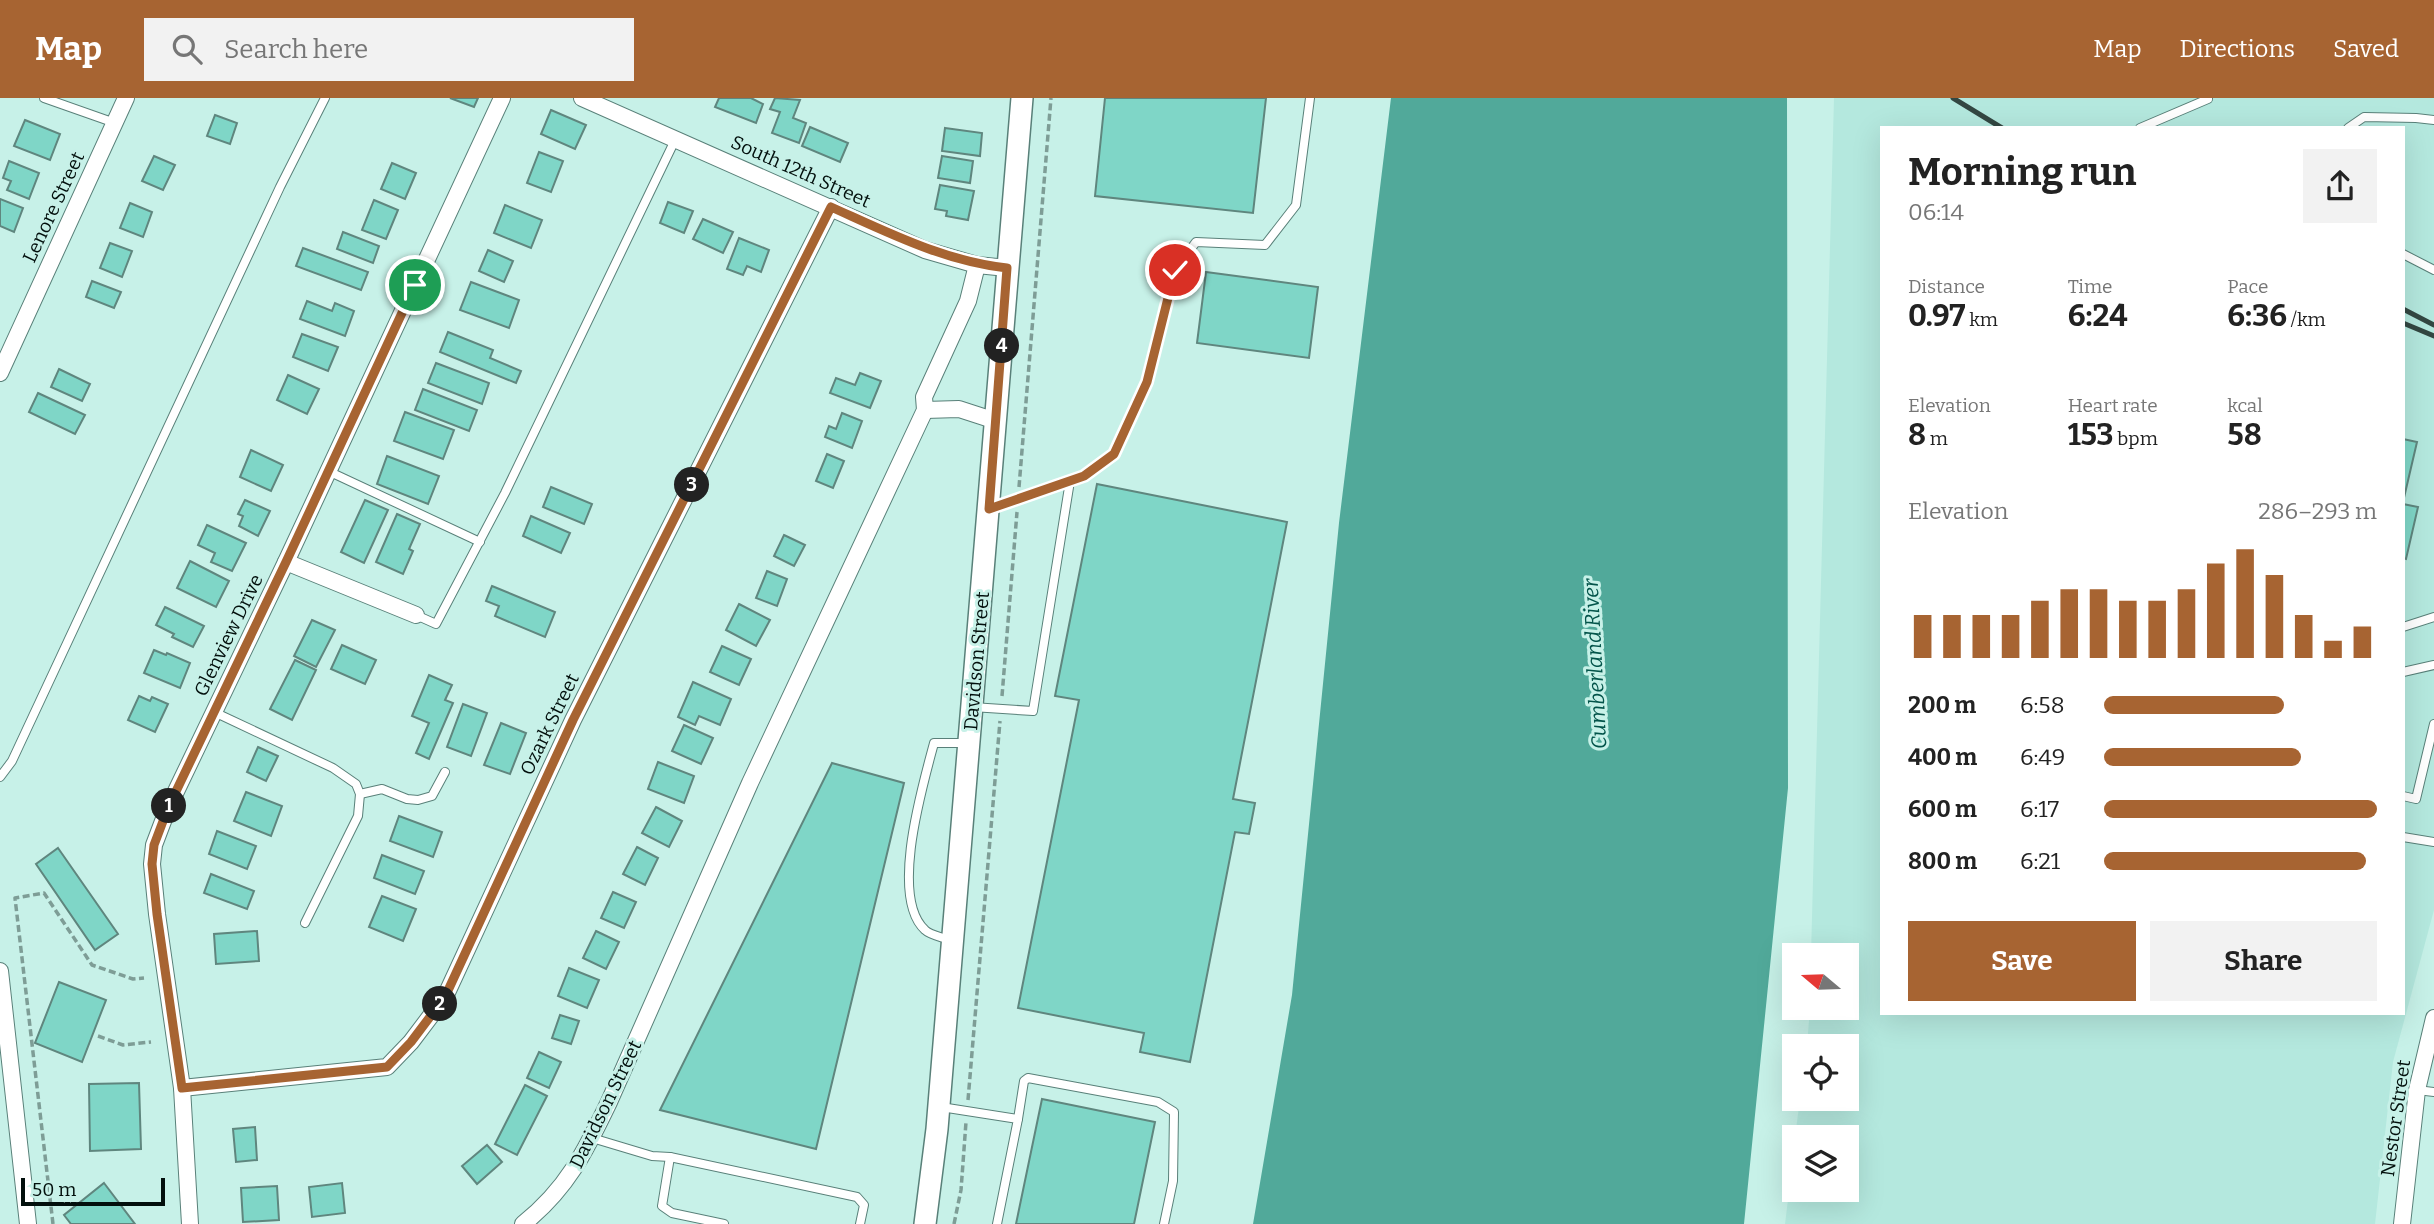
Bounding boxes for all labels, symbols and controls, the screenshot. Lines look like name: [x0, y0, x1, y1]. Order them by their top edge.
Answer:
search box: [144, 18, 634, 81]
text: Map: [35, 29, 102, 69]
icon: search: [168, 30, 206, 68]
text: Search here: [224, 34, 368, 65]
text: Map: [2093, 35, 2142, 63]
text: Directions: [2180, 35, 2295, 63]
text: Saved: [2333, 35, 2399, 63]
street label: South 12th Street: [728, 130, 874, 213]
street label: Lenore Street: [18, 148, 89, 266]
text: Morning run: [1908, 149, 2136, 195]
button: share: [2303, 149, 2377, 223]
text: 06:14: [1908, 198, 1964, 226]
pin: [1145, 240, 1205, 300]
icon: check: [1156, 251, 1194, 289]
pin: [385, 255, 445, 315]
icon: arrive: [396, 266, 434, 304]
text: Distance: [1908, 275, 1985, 298]
text: Time: [2068, 275, 2113, 298]
text: Pace: [2227, 275, 2268, 298]
text: 0.97: [1908, 298, 1965, 334]
text: 6:24: [2068, 298, 2128, 334]
text: 6:36: [2227, 298, 2287, 334]
text: km: [1965, 308, 1998, 331]
text: /km: [2287, 308, 2326, 331]
pin: 4: [984, 328, 1020, 364]
text: 4: [996, 334, 1007, 357]
text: Elevation: [1908, 394, 1991, 417]
text: Heart rate: [2068, 394, 2158, 417]
text: kcal: [2227, 394, 2263, 417]
text: 8: [1908, 417, 1926, 453]
text: 153: [2068, 417, 2114, 453]
text: 58: [2227, 417, 2262, 453]
text: m: [1926, 427, 1948, 450]
text: bpm: [2114, 427, 2158, 450]
pin: 3: [674, 468, 710, 502]
text: 3: [686, 473, 697, 496]
text: Elevation: [1908, 497, 2008, 525]
text: 286–293 m: [2258, 497, 2377, 525]
street label: Glenview Drive: [189, 571, 268, 700]
water label: Cumberland River: [1577, 577, 1612, 750]
street label: Davidson Street: [959, 590, 994, 732]
street label: Ozark Street: [515, 670, 584, 779]
text: 200 m: [1908, 691, 1976, 719]
text: 6:58: [2020, 691, 2064, 719]
text: 400 m: [1908, 743, 1977, 771]
text: 6:49: [2020, 743, 2065, 771]
pin: 1: [152, 788, 186, 824]
text: 1: [164, 794, 173, 817]
text: 600 m: [1908, 795, 1977, 823]
text: 6:17: [2020, 795, 2059, 823]
text: 800 m: [1908, 847, 1977, 875]
text: 6:21: [2020, 847, 2060, 875]
button: Save: [1908, 921, 2136, 1001]
button: Share: [2150, 921, 2377, 1001]
north arrow: [1782, 943, 1858, 1020]
map controls: [1782, 943, 1859, 1202]
pin: 2: [422, 986, 458, 1021]
text: 2: [434, 992, 445, 1015]
button: locate: [1782, 1034, 1859, 1111]
street label: Davidson Street: [565, 1036, 646, 1172]
street label: Nestor Street: [2376, 1058, 2415, 1178]
button: layers: [1782, 1125, 1859, 1202]
scale bar: [21, 1175, 164, 1207]
text: 50 m: [32, 1178, 76, 1201]

